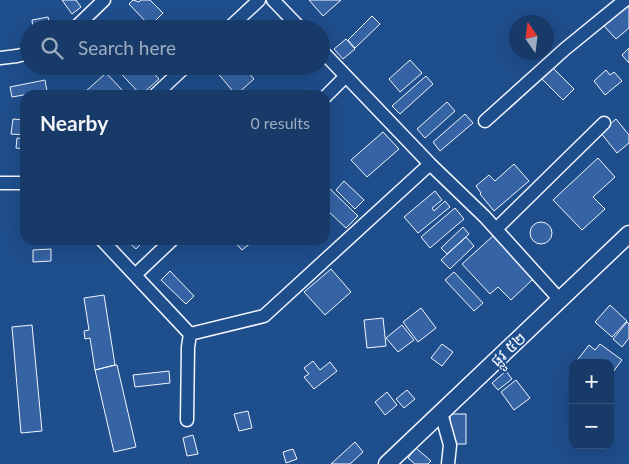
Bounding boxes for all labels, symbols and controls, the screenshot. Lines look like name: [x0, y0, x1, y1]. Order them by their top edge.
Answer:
north arrow: [509, 15, 554, 60]
search box: [20, 20, 330, 75]
icon: search: [38, 34, 66, 62]
text: Search here: [78, 36, 176, 59]
text: Nearby: [40, 110, 108, 135]
text: 0 results: [250, 113, 310, 132]
street label: ផ្លូវ ៥២: [486, 327, 533, 374]
map controls: [569, 359, 614, 449]
button: +: [569, 359, 614, 404]
button: −: [569, 404, 614, 449]

